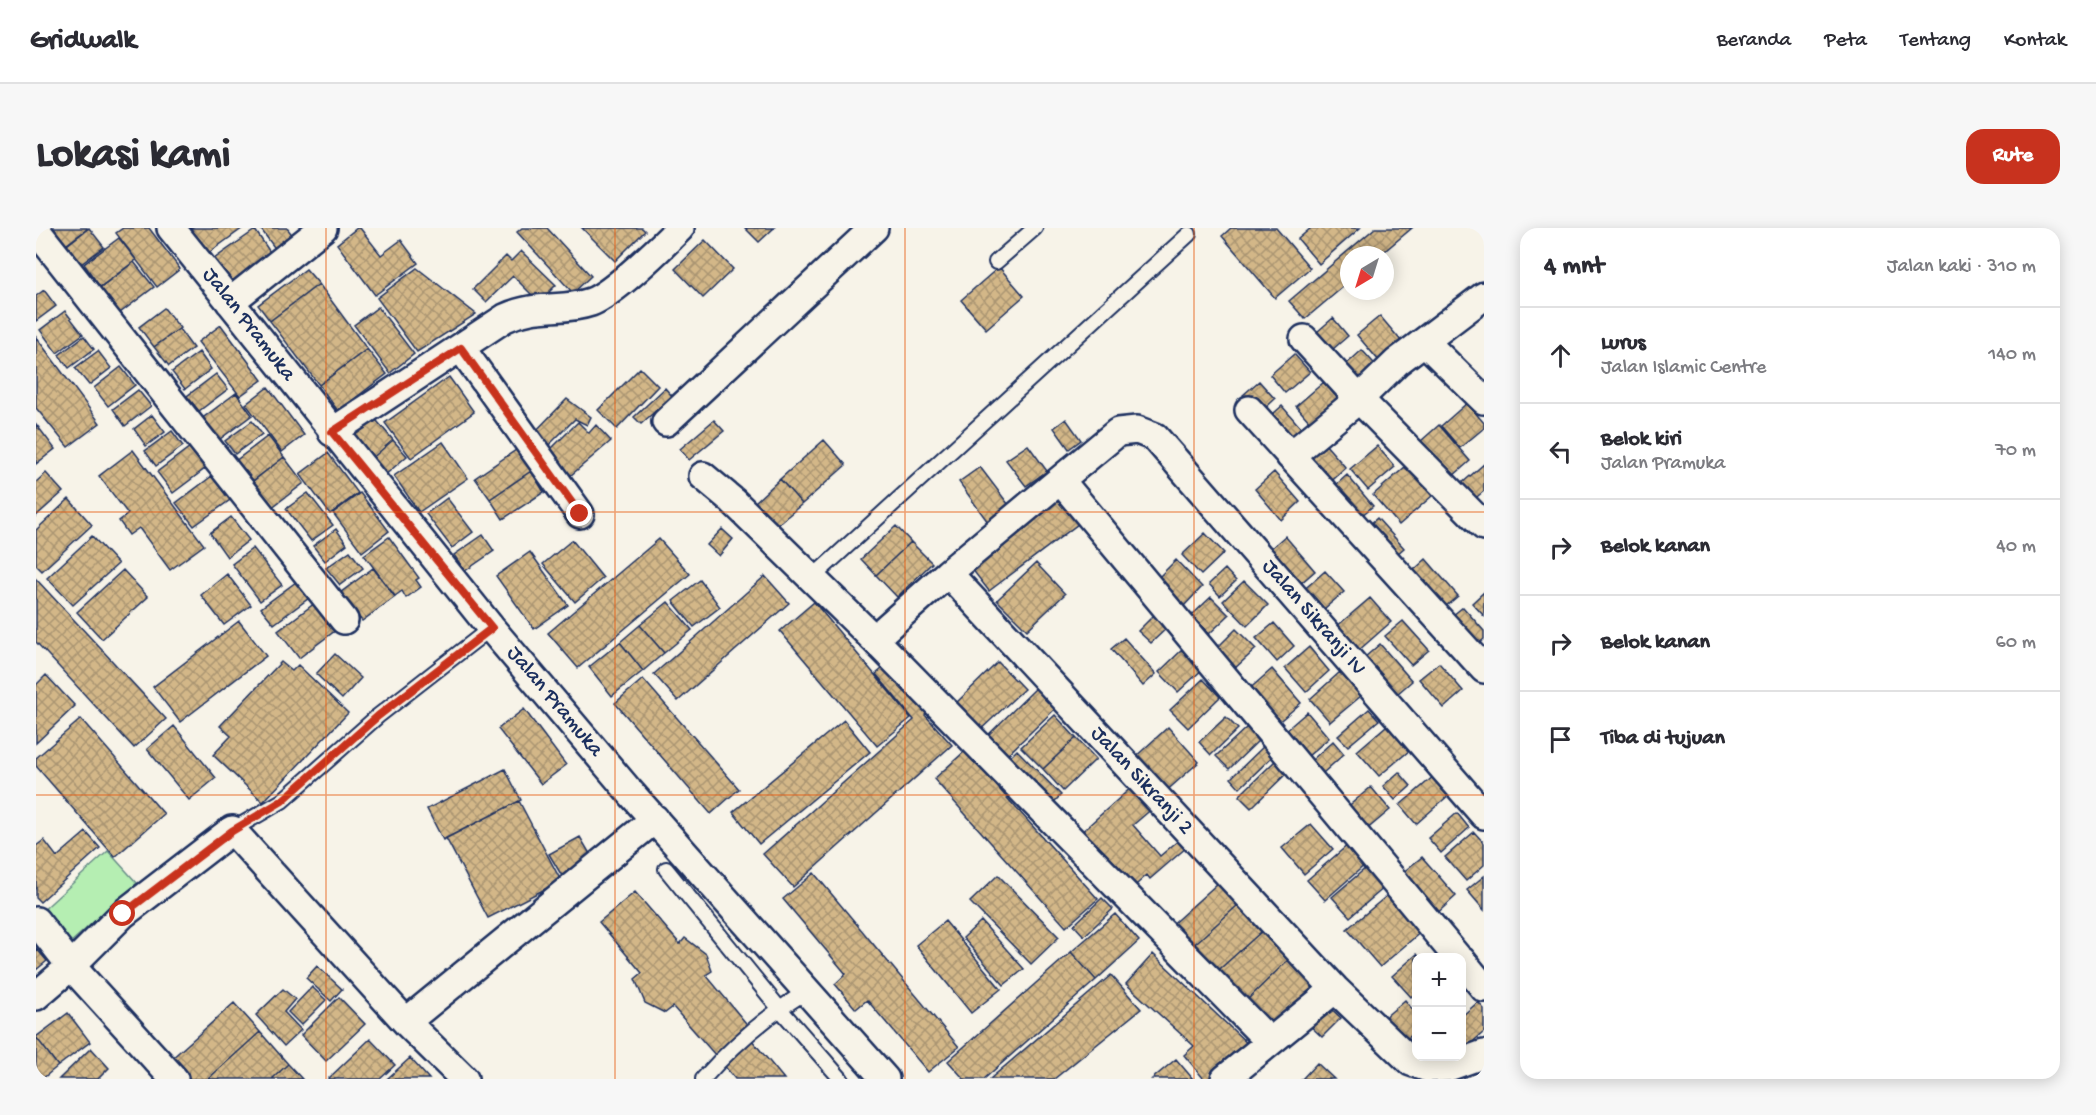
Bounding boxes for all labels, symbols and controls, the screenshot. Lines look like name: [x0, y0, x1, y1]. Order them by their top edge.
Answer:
text: Gridwalk: [30, 25, 136, 58]
text: Beranda: [1717, 29, 1791, 54]
text: Peta: [1824, 29, 1867, 54]
text: Tentang: [1900, 29, 1971, 54]
text: Kontak: [2004, 29, 2066, 54]
button: Rute: [1966, 129, 2060, 184]
text: Lokasi kami: [36, 132, 231, 181]
north arrow: [1340, 246, 1394, 300]
text: 4 mnt: [1544, 252, 1604, 283]
text: Jalan kaki · 310 m: [1887, 256, 2036, 279]
street label: Jalan Pramuka: [196, 263, 301, 387]
text: Lurus: [1601, 331, 1646, 357]
icon: ahead: [1544, 339, 1577, 372]
text: 140 m: [1988, 344, 2036, 367]
text: Jalan Islamic Centre: [1601, 357, 1766, 380]
text: Belok kiri: [1601, 427, 1682, 453]
icon: left: [1544, 435, 1577, 468]
text: 70 m: [1995, 440, 2036, 463]
text: Jalan Pramuka: [1601, 453, 1725, 476]
route end: [566, 500, 592, 526]
icon: right: [1544, 531, 1577, 564]
text: Belok kanan: [1601, 534, 1710, 560]
text: 40 m: [1996, 536, 2036, 559]
street label: Jalan Sikranji IV: [1255, 554, 1371, 682]
icon: right: [1544, 627, 1577, 660]
text: Belok kanan: [1601, 630, 1710, 656]
text: 60 m: [1996, 632, 2036, 655]
street label: Jalan Pramuka: [500, 641, 608, 763]
street label: Jalan Sikranji 2: [1084, 721, 1198, 841]
icon: arrive: [1544, 723, 1577, 756]
text: Tiba di tujuan: [1601, 726, 1725, 752]
route start: [109, 900, 135, 926]
map controls: [1412, 953, 1466, 1061]
button: +: [1412, 953, 1466, 1007]
button: −: [1412, 1007, 1466, 1061]

